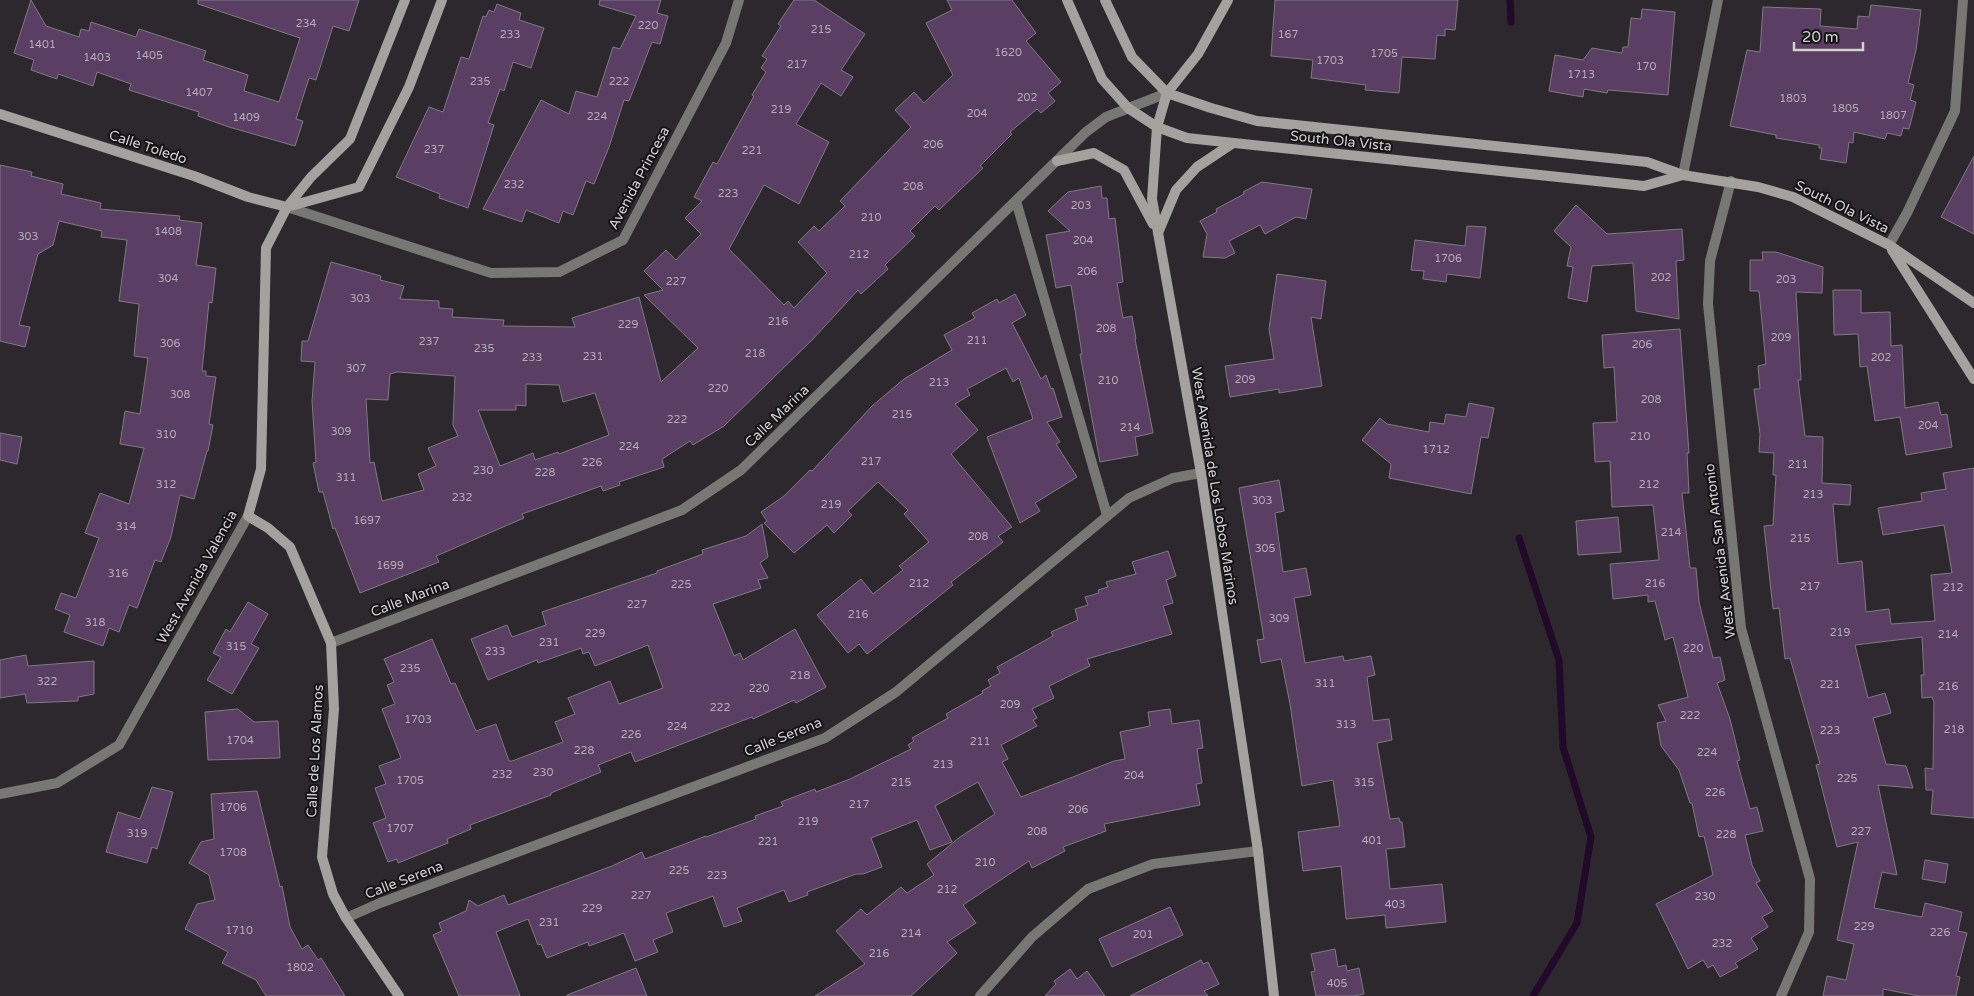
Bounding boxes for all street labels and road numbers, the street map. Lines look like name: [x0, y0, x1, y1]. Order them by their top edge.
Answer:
street label: Avenida Princesa: [605, 124, 673, 232]
street label: Calle Toledo: [107, 126, 189, 168]
street label: South Ola Vista: [1289, 127, 1393, 155]
street label: South Ola Vista: [1792, 177, 1892, 237]
street label: West Avenida de Los Lobos Marinos: [1188, 366, 1242, 606]
street label: Calle Marina: [741, 381, 813, 451]
street label: West Avenida San Antonio: [1701, 462, 1739, 640]
street label: West Avenida Valencia: [153, 507, 241, 647]
street label: Calle Marina: [368, 575, 452, 621]
street label: Calle de Los Alamos: [303, 684, 327, 818]
street label: Calle Serena: [742, 714, 824, 760]
street label: Calle Serena: [363, 857, 445, 903]

